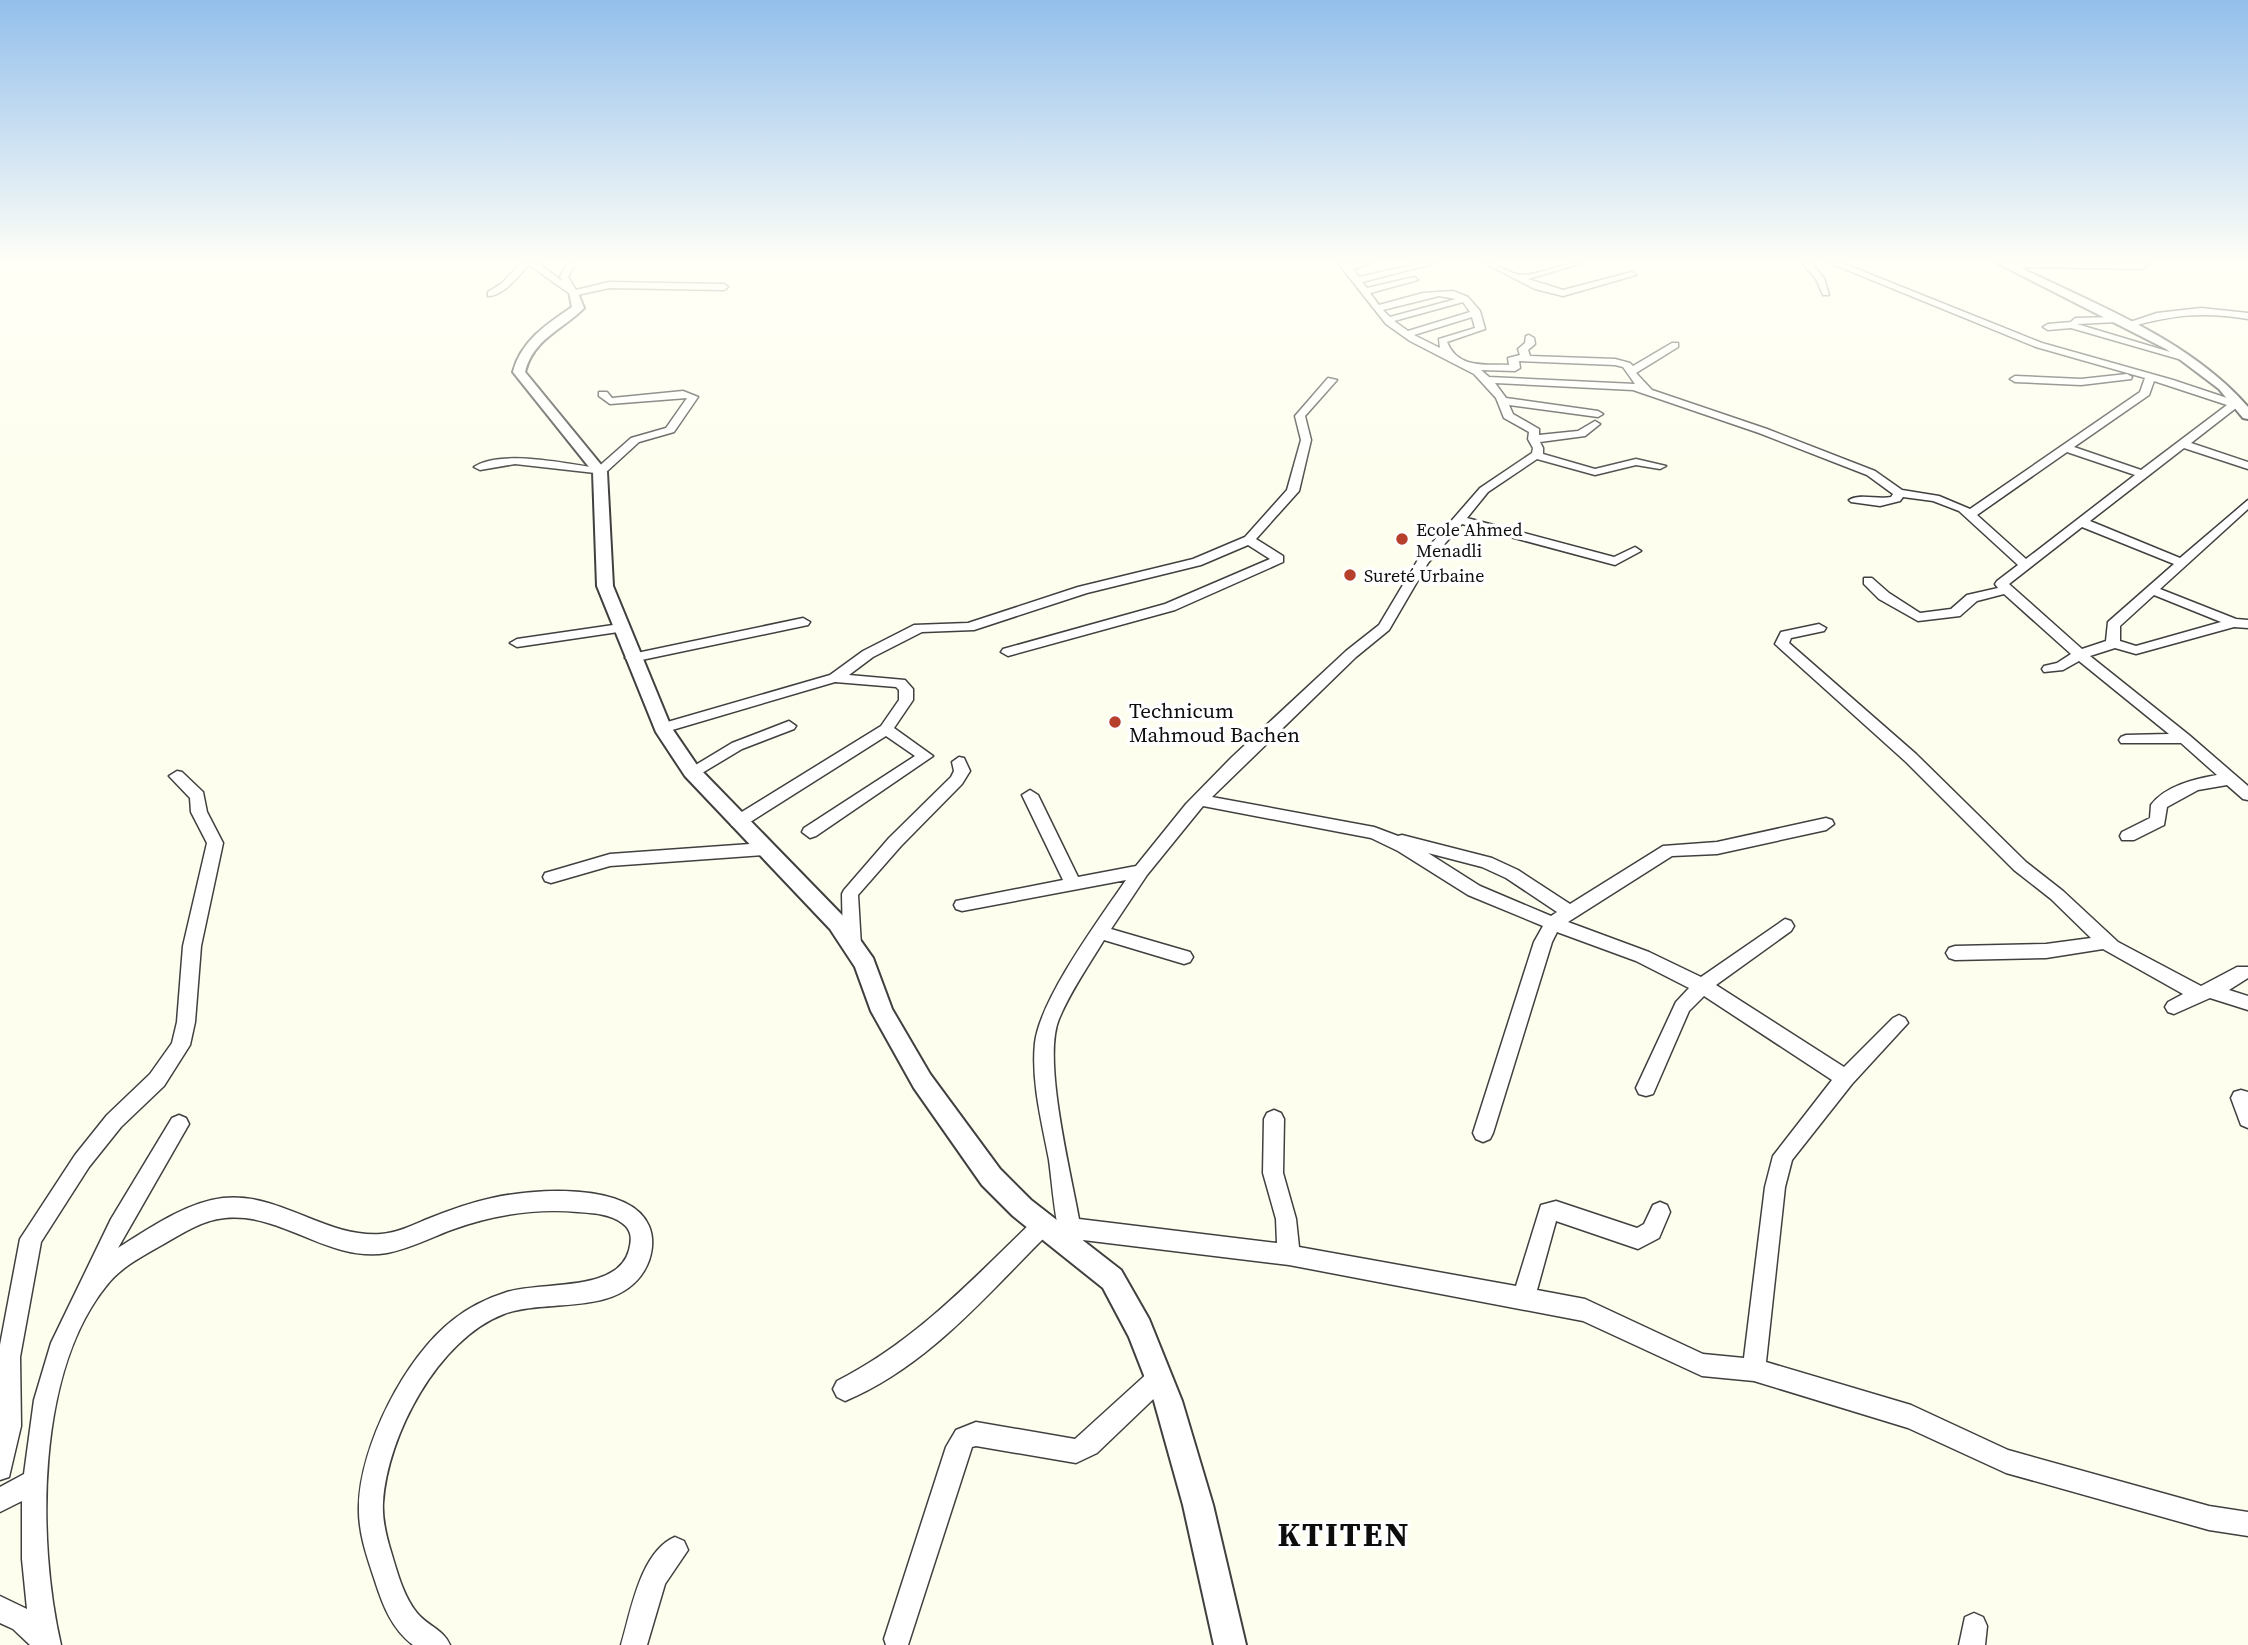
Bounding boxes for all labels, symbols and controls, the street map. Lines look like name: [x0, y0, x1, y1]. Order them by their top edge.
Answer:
place label: Ecole Ahmed Menadli: [1416, 517, 1522, 563]
marker: Ecole Ahmed Menadli: [1394, 531, 1410, 547]
place label: Sureté Urbaine: [1364, 563, 1484, 588]
marker: Sureté Urbaine: [1342, 567, 1358, 583]
place label: Technicum Mahmoud Bachen: [1129, 696, 1300, 749]
marker: Technicum Mahmoud Bachen: [1107, 714, 1123, 730]
district label: KTITEN: [1278, 1512, 1410, 1557]

